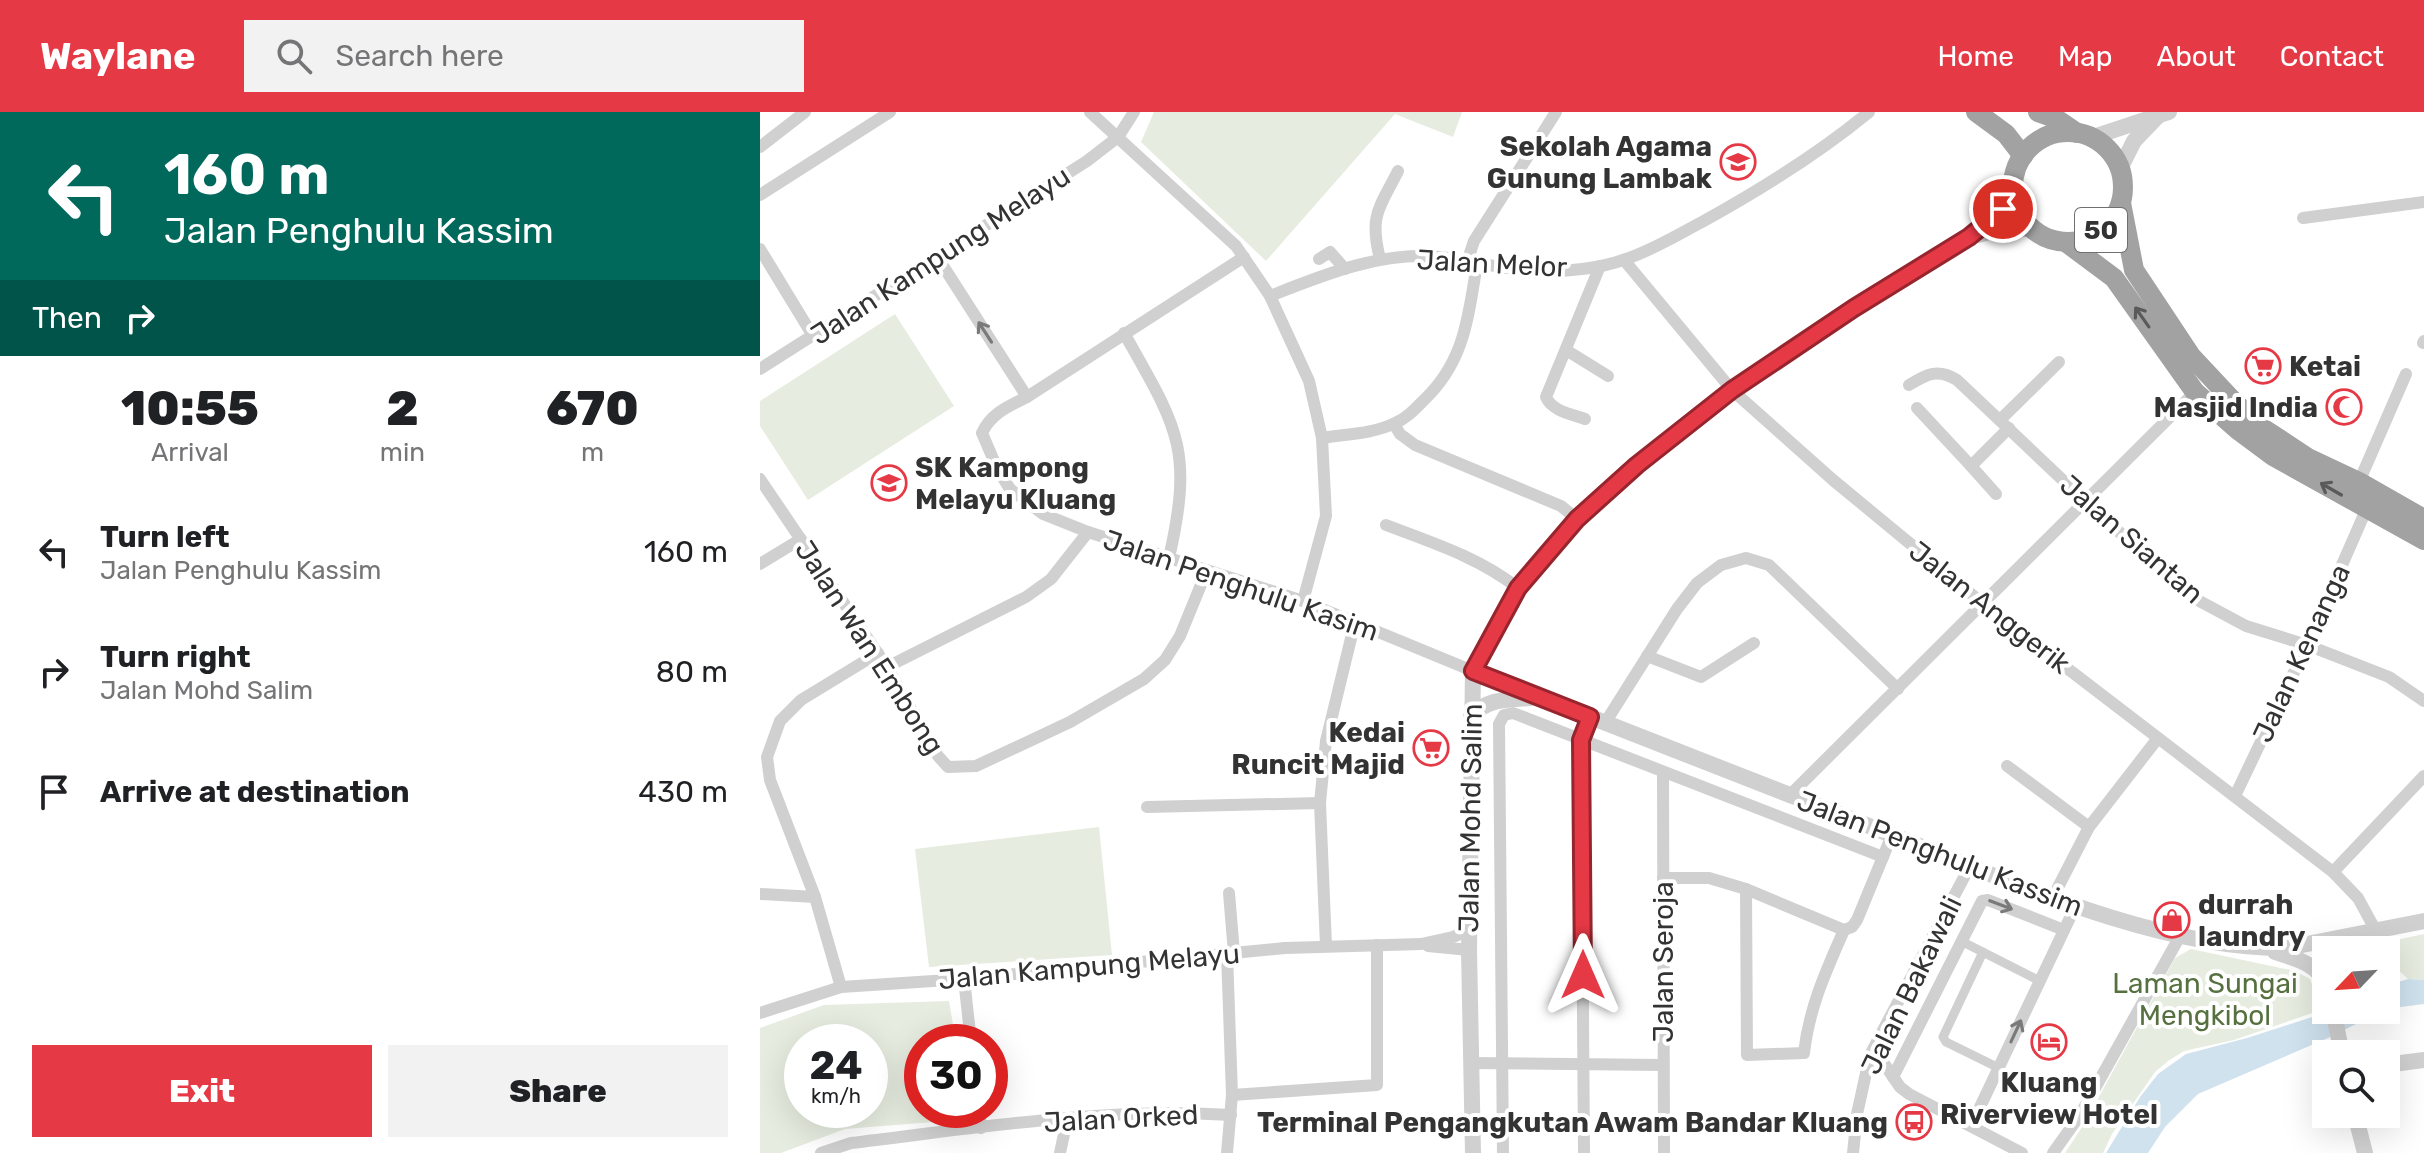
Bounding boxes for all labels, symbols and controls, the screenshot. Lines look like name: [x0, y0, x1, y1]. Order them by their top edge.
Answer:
search box: [244, 20, 804, 92]
text: Waylane: [40, 33, 196, 79]
icon: search: [272, 34, 316, 78]
text: Search here: [336, 38, 504, 74]
text: Home: [1937, 40, 2014, 73]
text: Map: [2058, 40, 2112, 73]
text: About: [2156, 40, 2236, 73]
text: Contact: [2280, 40, 2384, 73]
place label: Sekolah Agama Gunung Lambak: [1487, 130, 1713, 195]
text: 160 m: [164, 142, 330, 208]
school or university icon: Sekolah Agama Gunung Lambak: [1719, 143, 1757, 181]
icon: left: [32, 144, 136, 248]
street label: Jalan Kampung Melayu: [804, 159, 1076, 352]
pin: [1969, 175, 2037, 243]
icon: arrive: [1981, 187, 2025, 231]
road number: 50: [2075, 208, 2127, 252]
text: Jalan Penghulu Kassim: [164, 209, 554, 252]
street label: Jalan Melor: [1416, 243, 1568, 284]
icon: right: [118, 296, 162, 340]
text: Then: [32, 300, 102, 336]
one-way arrow: [2134, 306, 2150, 328]
one-way arrow: [977, 321, 994, 343]
supermarket icon: Ketai: [2244, 347, 2282, 385]
place label: Ketai: [2289, 350, 2361, 383]
text: 10:55: [121, 380, 259, 437]
text: 2: [386, 380, 419, 437]
text: 670: [546, 380, 639, 437]
mosque icon: Masjid India: [2325, 388, 2363, 426]
place label: Masjid India: [2153, 391, 2318, 424]
text: Arrival: [151, 437, 229, 468]
text: min: [380, 437, 425, 468]
text: m: [581, 437, 604, 468]
place label: SK Kampong Melayu Kluang: [915, 451, 1116, 516]
school or university icon: SK Kampong Melayu Kluang: [870, 464, 908, 502]
street label: Jalan Siantan: [2053, 468, 2210, 611]
one-way arrow: [2320, 481, 2343, 497]
text: Turn left: [100, 519, 230, 555]
street label: Jalan Penghulu Kasim: [1099, 523, 1383, 648]
icon: left: [32, 530, 76, 574]
text: 160 m: [644, 534, 728, 570]
street label: Jalan Wan Embong: [788, 534, 951, 760]
street label: Jalan Anggerik: [1903, 534, 2077, 681]
text: Jalan Penghulu Kassim: [100, 555, 381, 586]
street label: Jalan Kenanga: [2246, 559, 2357, 747]
text: Turn right: [100, 639, 251, 675]
icon: right: [32, 650, 76, 694]
text: 80 m: [656, 654, 728, 690]
text: Jalan Mohd Salim: [100, 675, 313, 706]
street label: Jalan Mohd Salim: [1452, 703, 1489, 933]
place label: Kedai Runcit Majid: [1231, 716, 1405, 781]
supermarket icon: Kedai Runcit Majid: [1412, 729, 1450, 767]
icon: arrive: [32, 770, 76, 814]
text: Arrive at destination: [100, 774, 410, 810]
text: 430 m: [638, 774, 728, 810]
street label: Jalan Penghulu Kassim: [1792, 784, 2087, 923]
street label: Jalan Seroja: [1647, 881, 1680, 1043]
place label: durrah laundry: [2198, 888, 2306, 953]
street label: Jalan Bakawali: [1854, 891, 1969, 1080]
one-way arrow: [1988, 899, 2013, 913]
shop icon: durrah laundry: [2153, 901, 2191, 939]
position arrow: [1541, 933, 1625, 1017]
north arrow: [2312, 936, 2400, 1024]
map controls: [2312, 936, 2400, 1128]
street label: Jalan Kampung Melayu: [937, 937, 1241, 996]
park label: Laman Sungai Mengkibol: [2112, 967, 2298, 1032]
one-way arrow: [2009, 1019, 2024, 1043]
hotel icon: Kluang Riverview Hotel: [2030, 1023, 2068, 1061]
speed limit sign: 30: [904, 1024, 1008, 1128]
button: search: [2312, 1040, 2400, 1128]
text: 24: [809, 1042, 863, 1089]
button: Exit: [32, 1045, 372, 1137]
button: Share: [388, 1045, 728, 1137]
place label: Kluang Riverview Hotel: [1940, 1066, 2158, 1131]
text: km/h: [811, 1084, 861, 1108]
street label: Jalan Orked: [1043, 1098, 1199, 1139]
bus stop icon: Terminal Pengangkutan Awam Bandar Kluang: [1895, 1103, 1933, 1141]
place label: Terminal Pengangkutan Awam Bandar Kluang: [1257, 1106, 1888, 1139]

